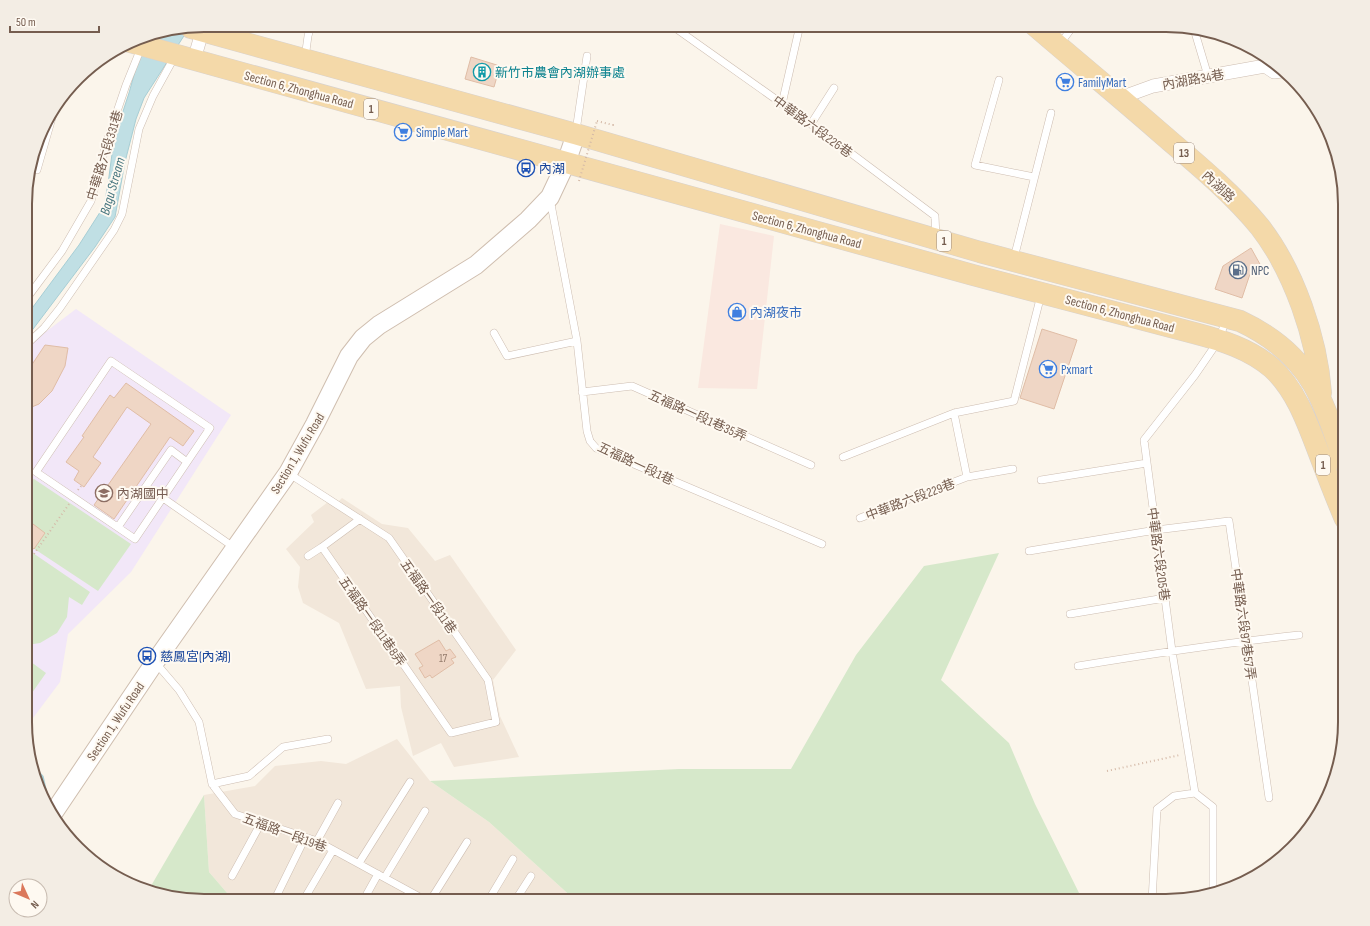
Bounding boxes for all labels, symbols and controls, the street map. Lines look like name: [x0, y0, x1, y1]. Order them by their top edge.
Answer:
scale bar: [10, 8, 99, 34]
text: 50 m: [16, 15, 36, 30]
building icon: 新竹市農會內湖辦事處: [472, 62, 492, 82]
place label: 新竹市農會內湖辦事處: [495, 65, 625, 81]
street label: 內湖路34巷: [1161, 67, 1226, 93]
street label: Section 6, Zhonghua Road: [242, 68, 355, 112]
supermarket icon: FamilyMart: [1055, 72, 1075, 92]
place label: FamilyMart: [1078, 75, 1127, 91]
street label: 中華路六段226巷: [770, 93, 855, 161]
road number: 1: [364, 99, 378, 119]
street label: 中華路六段331巷: [84, 108, 126, 202]
supermarket icon: Simple Mart: [393, 122, 413, 142]
place label: Simple Mart: [416, 125, 468, 141]
road number: 13: [1174, 143, 1194, 163]
water label: Bagu Stream: [96, 155, 129, 217]
bus stop icon: 內湖: [516, 158, 536, 178]
place label: 內湖: [539, 161, 565, 177]
street label: 內湖路: [1199, 168, 1238, 206]
street label: Section 6, Zhonghua Road: [750, 208, 863, 252]
road number: 1: [937, 231, 951, 251]
fuel station icon: NPC: [1228, 260, 1248, 280]
place label: NPC: [1251, 263, 1269, 279]
street label: Section 6, Zhonghua Road: [1063, 292, 1176, 336]
shop icon: 內湖夜市: [727, 302, 747, 322]
place label: 內湖夜市: [750, 305, 802, 321]
supermarket icon: Pxmart: [1038, 359, 1058, 379]
place label: Pxmart: [1061, 362, 1093, 378]
street label: 五福路一段1巷35弄: [646, 387, 749, 445]
street label: Section 1, Wufu Road: [267, 410, 328, 497]
street label: 五福路一段1巷: [595, 439, 676, 489]
road number: 1: [1316, 455, 1330, 475]
street label: 中華路六段229巷: [863, 476, 957, 524]
school or university icon: 內湖國中: [94, 483, 114, 503]
place label: 內湖國中: [117, 486, 169, 502]
street label: 中華路六段205巷: [1144, 506, 1172, 602]
street label: 五福路一段11巷: [397, 556, 460, 637]
street label: 中華路六段97巷57弄: [1227, 567, 1259, 681]
street label: 五福路一段11巷8弄: [335, 574, 409, 669]
bus stop icon: 慈鳳宮(內湖): [137, 646, 157, 666]
place label: 慈鳳宮(內湖): [160, 649, 231, 665]
house number: 17: [439, 652, 448, 665]
street label: Section 1, Wufu Road: [84, 679, 148, 764]
street label: 五福路一段19巷: [240, 810, 329, 856]
north arrow: [8, 878, 48, 918]
text: N: [28, 898, 42, 911]

